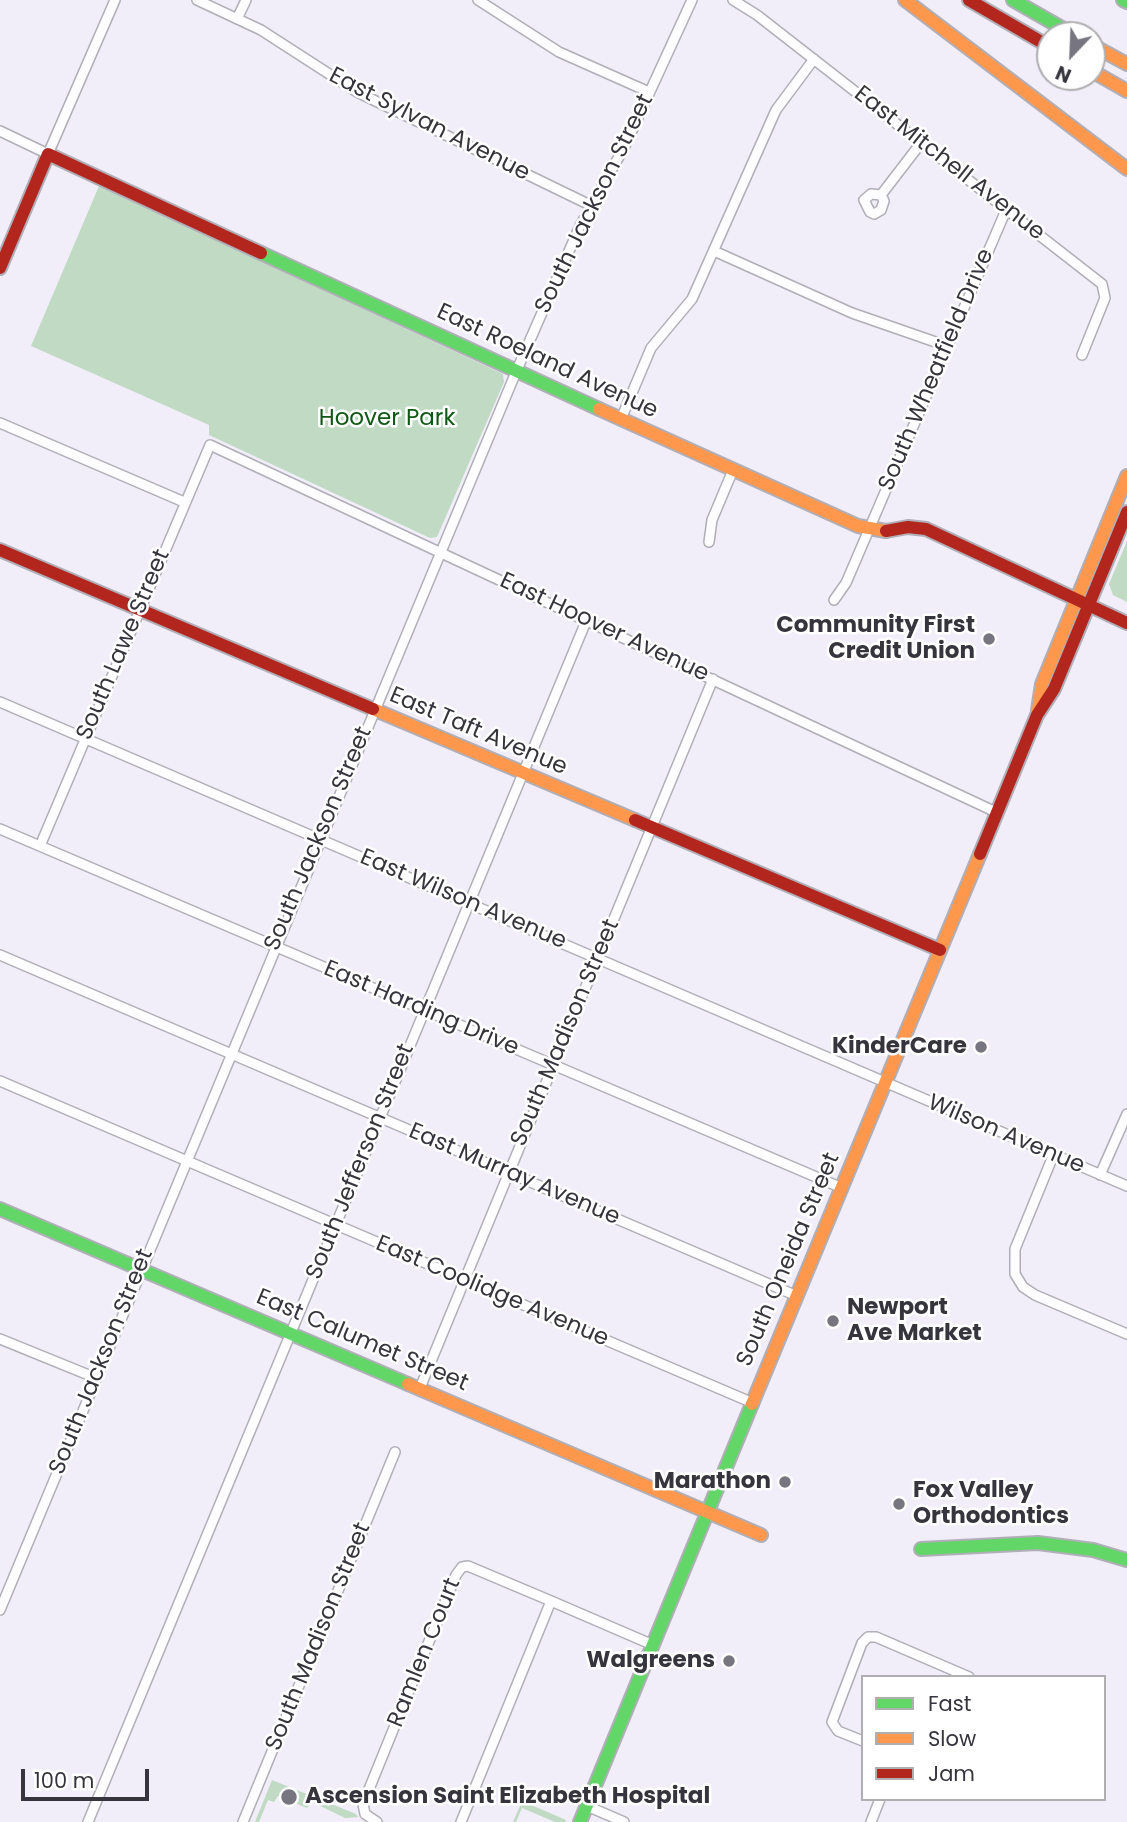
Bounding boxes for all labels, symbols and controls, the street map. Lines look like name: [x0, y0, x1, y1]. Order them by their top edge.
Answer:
north arrow: [1036, 21, 1106, 91]
text: N: [1052, 59, 1075, 89]
street label: East Sylvan Avenue: [324, 62, 534, 188]
street label: East Mitchell Avenue: [848, 81, 1050, 247]
street label: South Jackson Street: [530, 90, 660, 318]
street label: South Wheatfield Drive: [873, 245, 1001, 495]
street label: East Roeland Avenue: [432, 299, 662, 425]
park label: Hoover Park: [319, 405, 455, 433]
street label: South Lawe Street: [71, 546, 177, 744]
street label: East Hoover Avenue: [495, 567, 713, 689]
place label: Community First Credit Union: [776, 612, 975, 666]
marker: Community First Credit Union: [981, 631, 997, 647]
street label: East Taft Avenue: [385, 682, 571, 782]
street label: South Jackson Street: [259, 723, 379, 955]
street label: East Wilson Avenue: [356, 844, 570, 956]
street label: South Madison Street: [506, 915, 626, 1151]
street label: East Harding Drive: [319, 955, 523, 1063]
place label: KinderCare: [832, 1033, 967, 1061]
marker: KinderCare: [973, 1039, 989, 1055]
street label: South Jefferson Street: [301, 1040, 421, 1284]
street label: Wilson Avenue: [923, 1090, 1089, 1180]
street label: East Murray Avenue: [404, 1118, 624, 1232]
street label: South Oneida Street: [731, 1149, 847, 1371]
street label: East Coolidge Avenue: [371, 1230, 613, 1354]
street label: South Jackson Street: [44, 1245, 160, 1479]
street label: East Calumet Street: [252, 1284, 472, 1398]
place label: Newport Ave Market: [847, 1294, 982, 1348]
marker: Newport Ave Market: [825, 1313, 841, 1329]
place label: Marathon: [654, 1468, 771, 1496]
marker: Marathon: [777, 1474, 793, 1490]
place label: Fox Valley Orthodontics: [913, 1477, 1069, 1531]
marker: Fox Valley Orthodontics: [891, 1496, 907, 1512]
street label: South Madison Street: [261, 1519, 377, 1755]
street label: Ramlen Court: [383, 1575, 467, 1731]
place label: Walgreens: [586, 1647, 715, 1675]
marker: Walgreens: [721, 1653, 737, 1669]
legend: [861, 1675, 1106, 1801]
text: Fast: [928, 1689, 971, 1718]
text: Slow: [928, 1724, 976, 1753]
scale bar: [24, 1756, 152, 1800]
text: Jam: [928, 1759, 975, 1788]
text: 100 m: [34, 1766, 94, 1795]
place label: Ascension Saint Elizabeth Hospital: [305, 1783, 710, 1811]
marker: Ascension Saint Elizabeth Hospital: [279, 1787, 299, 1807]

